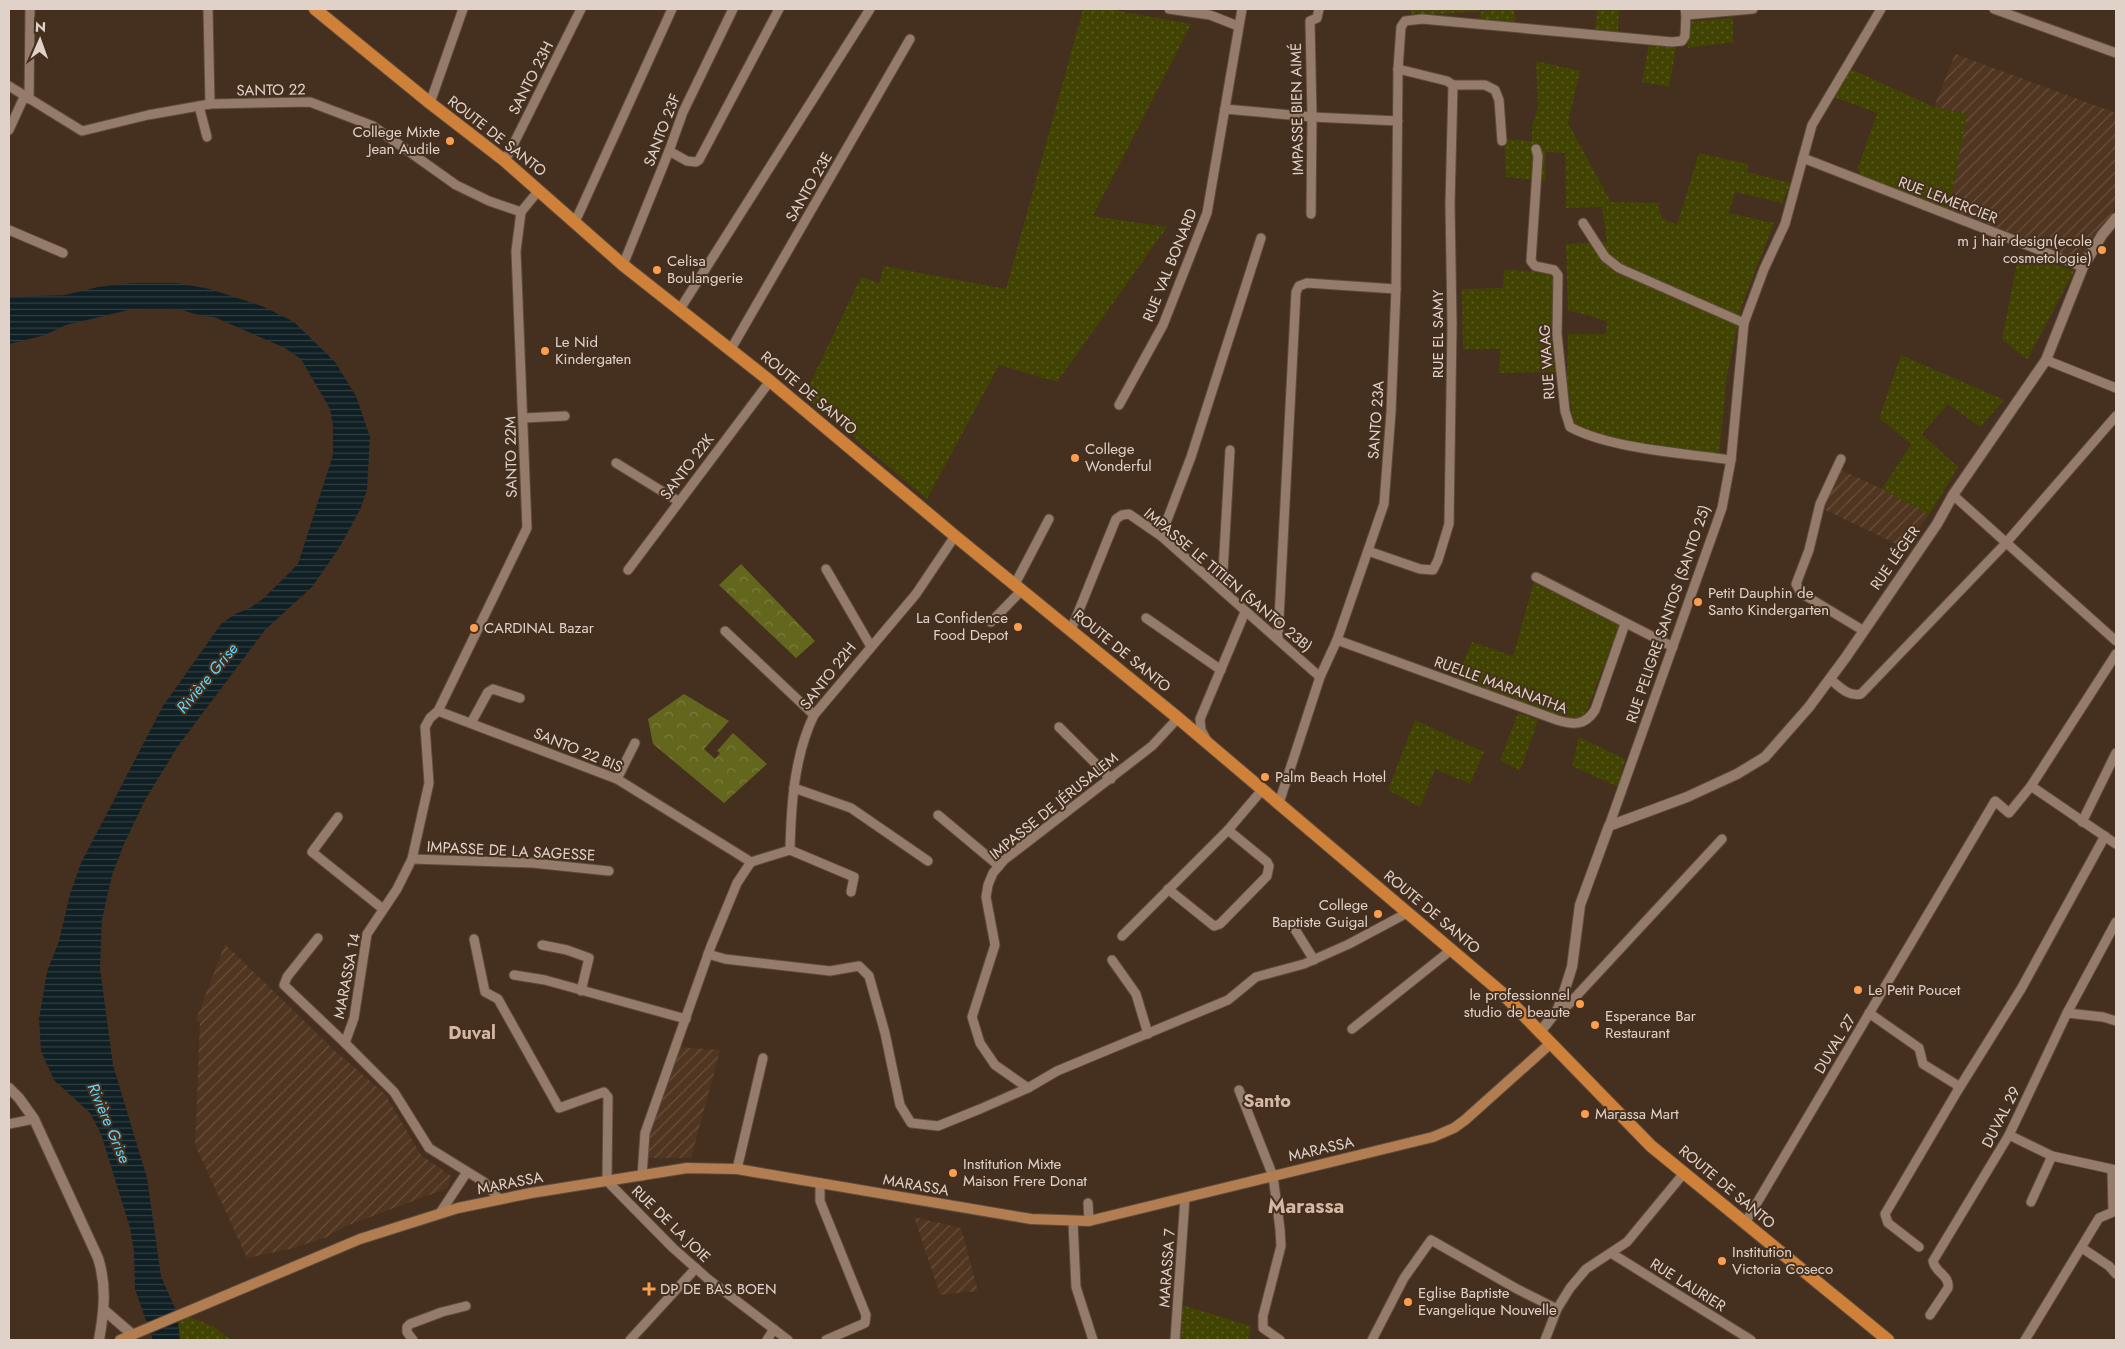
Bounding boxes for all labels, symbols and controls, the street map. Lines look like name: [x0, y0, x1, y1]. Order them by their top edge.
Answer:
north arrow: [15, 15, 65, 65]
text: N: [35, 17, 46, 37]
street label: SANTO 23H: [503, 37, 559, 119]
street label: IMPASSE BIEN AIMÉ: [1285, 43, 1309, 175]
street label: SANTO 22: [236, 78, 306, 102]
street label: ROUTE DE SANTO: [443, 90, 551, 182]
street label: SANTO 23F: [638, 90, 686, 170]
place label: College Mixte Jean Audile: [352, 121, 440, 160]
marker: College Mixte Jean Audile: [444, 135, 456, 147]
street label: SANTO 23E: [780, 148, 838, 226]
street label: RUE LEMERCIER: [1895, 171, 2001, 229]
street label: RUE VAL BONARD: [1137, 205, 1203, 325]
place label: m j hair design(ecole cosmetologie): [1957, 230, 2092, 269]
marker: m j hair design(ecole cosmetologie): [2096, 244, 2108, 256]
place label: Celisa Boulangerie: [667, 250, 743, 289]
marker: Celisa Boulangerie: [651, 264, 663, 276]
street label: RUE EL SAMY: [1427, 289, 1449, 378]
street label: RUE WAAG: [1533, 324, 1561, 400]
place label: Le Nid Kindergaten: [555, 331, 631, 370]
marker: Le Nid Kindergaten: [539, 345, 551, 357]
street label: ROUTE DE SANTO: [756, 346, 862, 440]
street label: SANTO 23A: [1362, 380, 1390, 460]
street label: SANTO 22M: [499, 416, 523, 498]
street label: SANTO 22K: [655, 429, 720, 505]
place label: College Wonderful: [1085, 438, 1152, 477]
marker: College Wonderful: [1069, 452, 1081, 464]
street label: RUE PELIGRE SANTOS (SANTO 25): [1620, 502, 1716, 726]
street label: IMPASSE LE TITIEN (SANTO 23B): [1139, 503, 1317, 657]
street label: RUE LÉGER: [1865, 521, 1926, 595]
place label: Petit Dauphin de Santo Kindergarten: [1708, 582, 1829, 621]
marker: Petit Dauphin de Santo Kindergarten: [1692, 596, 1704, 608]
street label: ROUTE DE SANTO: [1068, 605, 1176, 697]
place label: La Confidence Food Depot: [916, 607, 1008, 646]
place label: CARDINAL Bazar: [484, 617, 595, 639]
marker: La Confidence Food Depot: [1012, 621, 1024, 633]
marker: CARDINAL Bazar: [468, 622, 480, 634]
water label: Rivière Grise: [171, 638, 243, 718]
street label: SANTO 22H: [795, 638, 861, 714]
street label: RUELLE MARANATHA: [1431, 651, 1571, 719]
street label: SANTO 22 BIS: [530, 722, 626, 778]
street label: IMPASSE DE JÉRUSALEM: [985, 747, 1123, 865]
place label: Palm Beach Hotel: [1275, 766, 1386, 788]
marker: Palm Beach Hotel: [1259, 771, 1271, 783]
street label: IMPASSE DE LA SAGESSE: [426, 836, 596, 866]
street label: ROUTE DE SANTO: [1379, 865, 1485, 959]
place label: College Baptiste Guigal: [1272, 894, 1368, 933]
marker: College Baptiste Guigal: [1372, 908, 1384, 920]
street label: MARASSA 14: [328, 931, 366, 1021]
place label: Le Petit Poucet: [1868, 979, 1961, 1001]
place label: le professionnel studio de beaute: [1464, 984, 1570, 1023]
marker: Le Petit Poucet: [1852, 984, 1864, 996]
marker: le professionnel studio de beaute: [1574, 998, 1586, 1010]
place label: Esperance Bar Restaurant: [1605, 1005, 1697, 1044]
street label: DUVAL 27: [1809, 1010, 1861, 1078]
marker: Esperance Bar Restaurant: [1589, 1019, 1601, 1031]
district label: Duval: [448, 1020, 496, 1046]
water label: Rivière Grise: [82, 1079, 136, 1167]
street label: DUVAL 29: [1976, 1082, 2026, 1152]
district label: Santo: [1243, 1088, 1291, 1114]
place label: Marassa Mart: [1595, 1103, 1679, 1125]
marker: Marassa Mart: [1579, 1108, 1591, 1120]
street label: MARASSA: [1286, 1131, 1356, 1167]
street label: ROUTE DE SANTO: [1674, 1140, 1780, 1234]
place label: Institution Mixte Maison Frere Donat: [963, 1153, 1087, 1192]
street label: MARASSA: [475, 1166, 545, 1200]
marker: Institution Mixte Maison Frere Donat: [947, 1167, 959, 1179]
street label: MARASSA: [881, 1168, 951, 1202]
street label: RUE DE LA JOIE: [627, 1180, 715, 1268]
district label: Marassa: [1268, 1192, 1344, 1221]
street label: MARASSA 7: [1153, 1228, 1181, 1308]
place label: Institution Victoria Coseco: [1732, 1241, 1833, 1280]
street label: RUE LAURIER: [1646, 1253, 1731, 1317]
marker: Institution Victoria Coseco: [1716, 1255, 1728, 1267]
place label: DP DE BAS BOEN: [660, 1278, 777, 1300]
marker: DP DE BAS BOEN: [642, 1282, 656, 1296]
place label: Eglise Baptiste Evangelique Nouvelle: [1418, 1282, 1557, 1321]
marker: Eglise Baptiste Evangelique Nouvelle: [1402, 1296, 1414, 1308]

